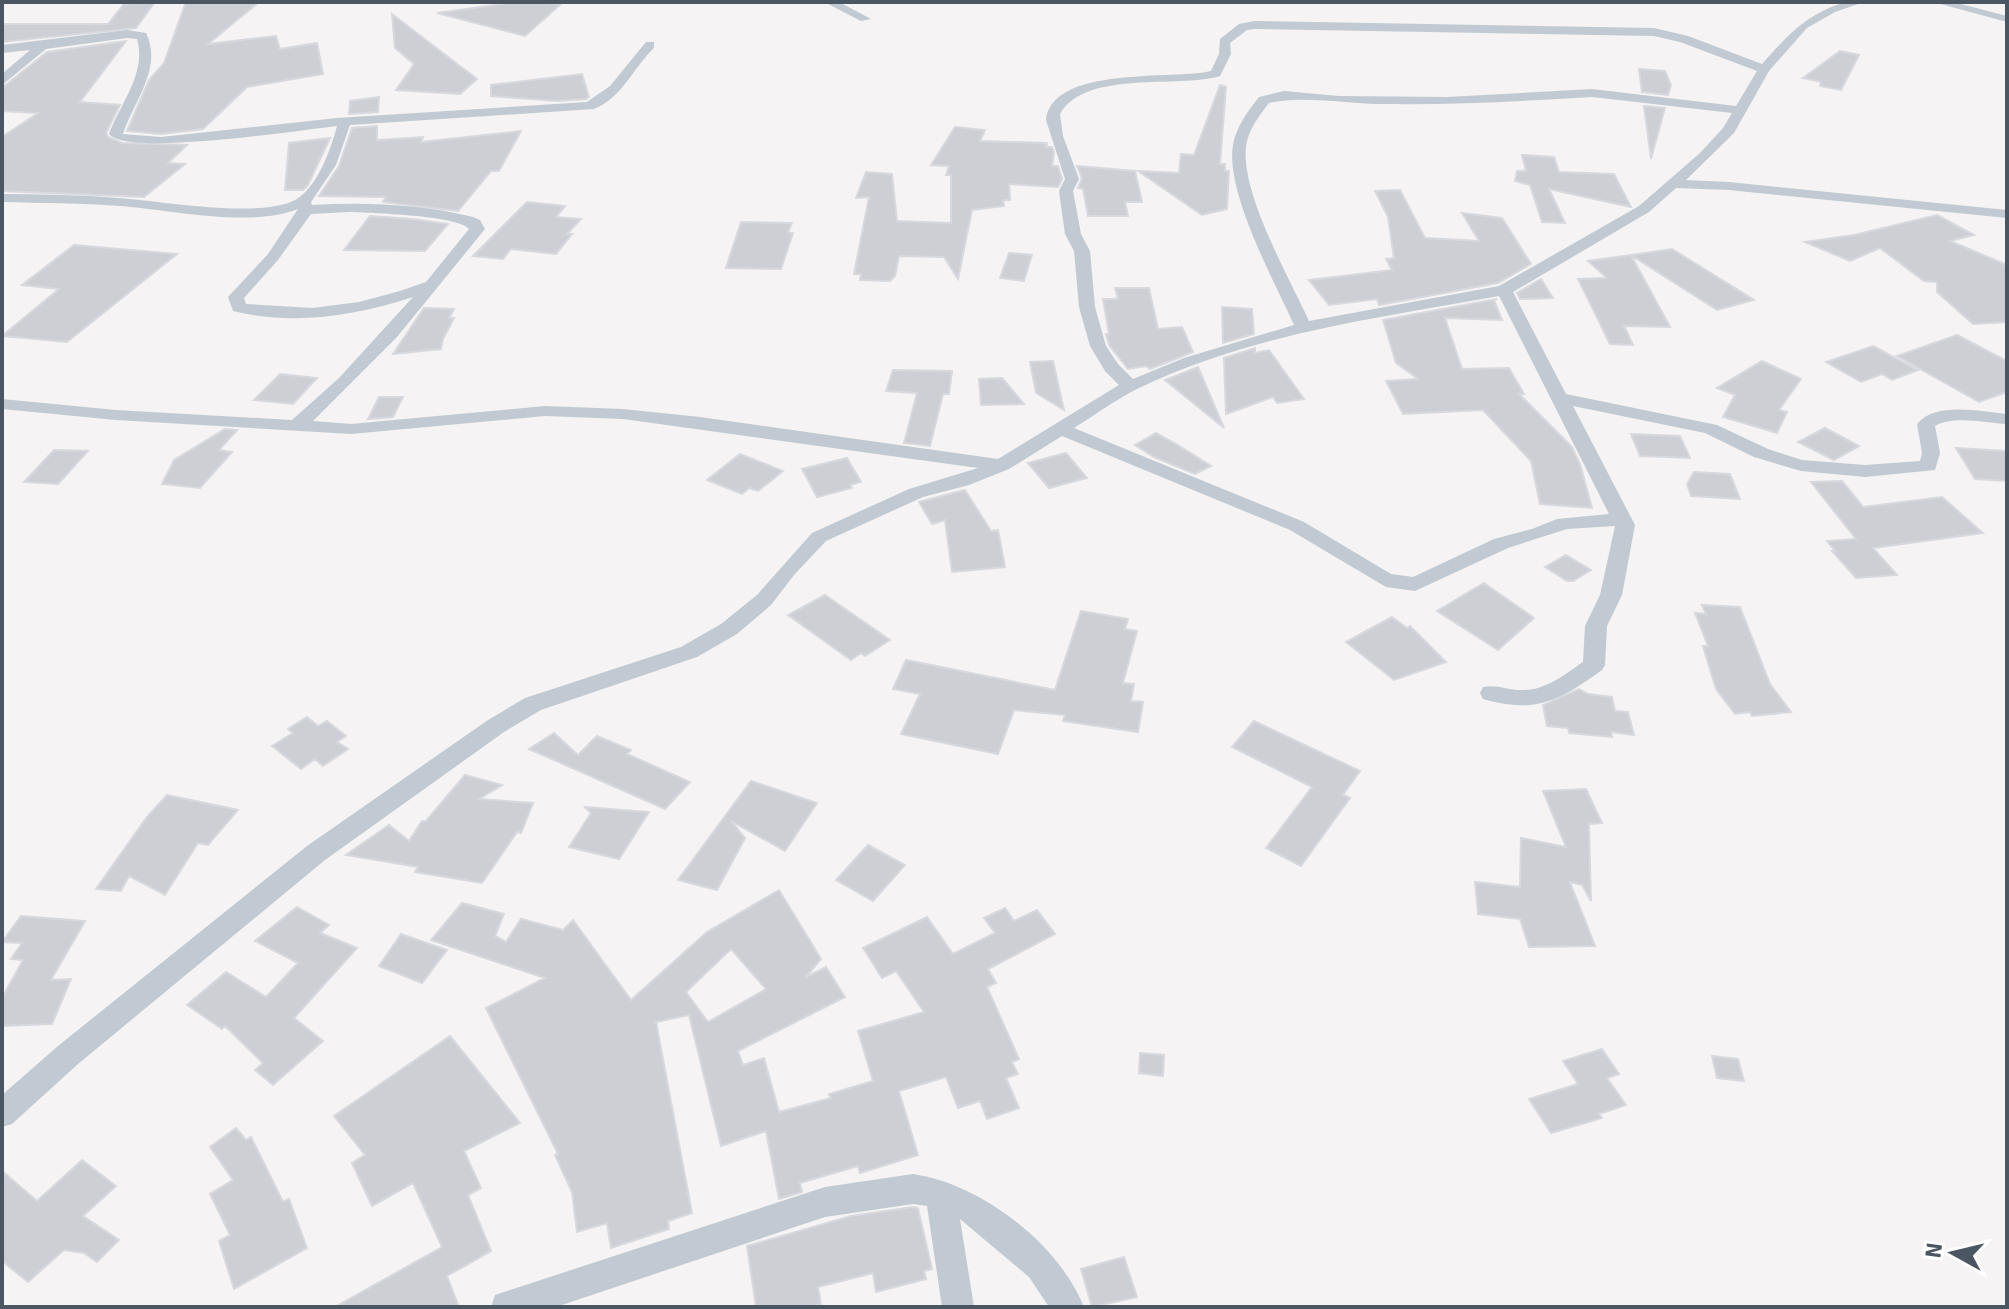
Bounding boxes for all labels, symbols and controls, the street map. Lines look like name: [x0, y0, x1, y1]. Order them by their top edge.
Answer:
north arrow: [1913, 1213, 1993, 1293]
text: N: [1919, 1241, 1948, 1260]

